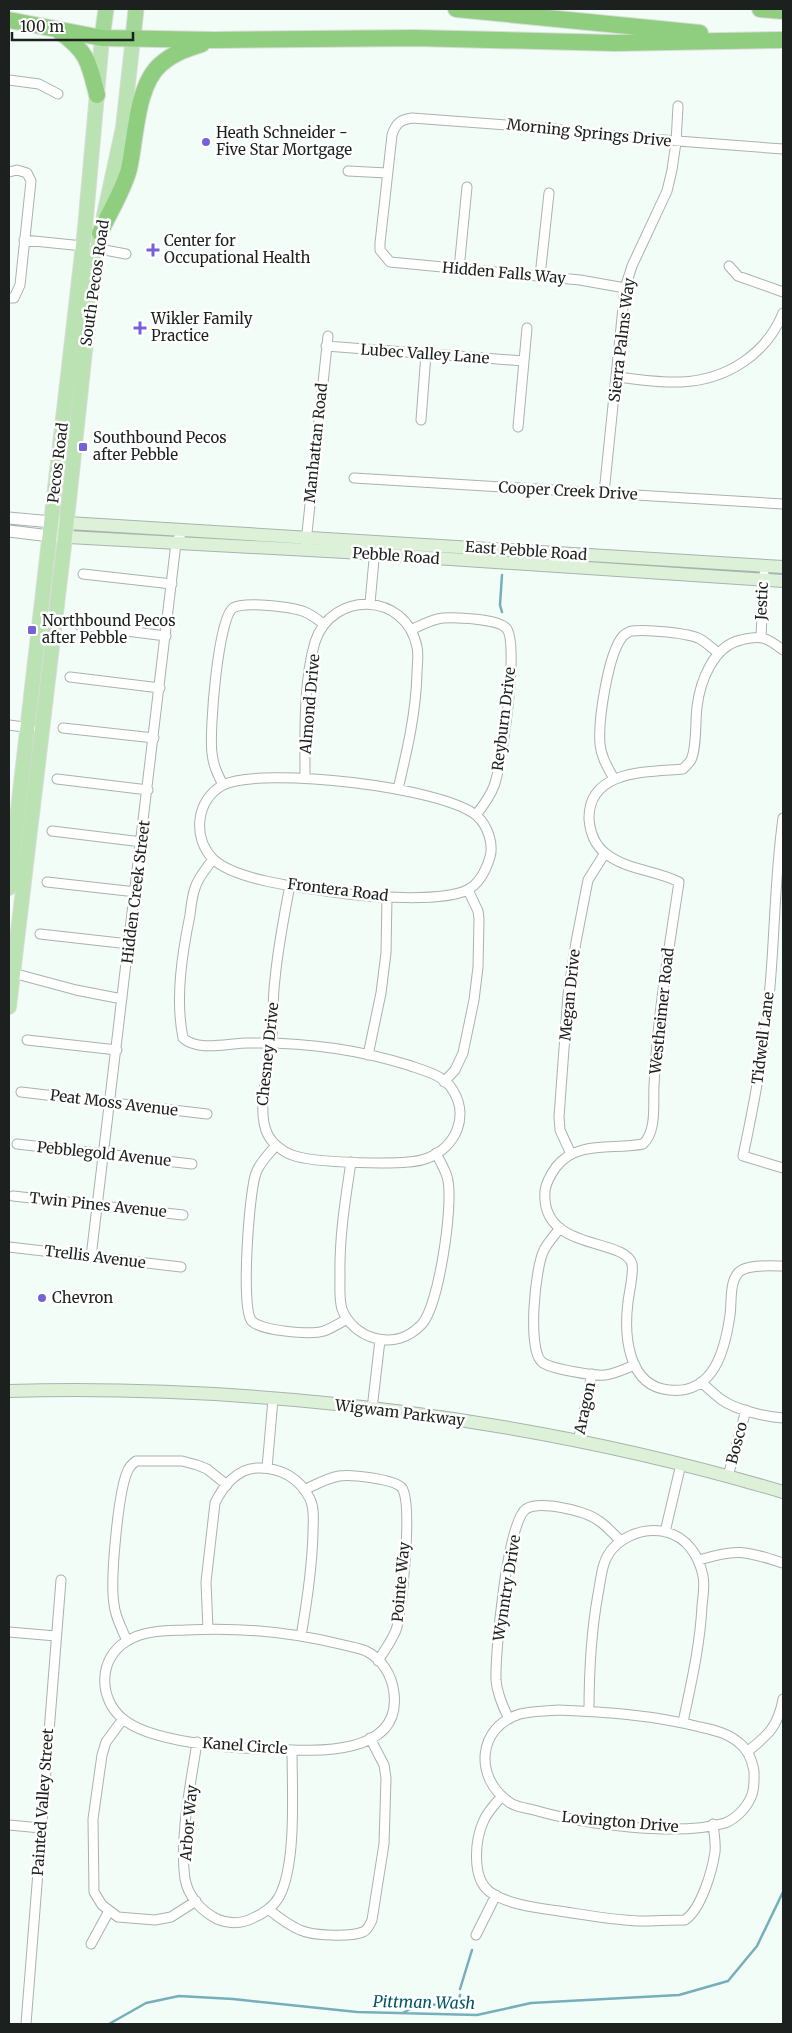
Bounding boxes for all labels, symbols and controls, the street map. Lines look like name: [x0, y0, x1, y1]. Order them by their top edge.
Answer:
scale bar: [12, 10, 134, 42]
text: 100 m: [20, 17, 64, 36]
street label: Morning Springs Drive: [506, 114, 673, 151]
place label: Heath Schneider - Five Star Mortgage: [216, 123, 352, 159]
marker: Heath Schneider - Five Star Mortgage: [200, 136, 212, 148]
street label: South Pecos Road: [76, 219, 113, 347]
place label: Center for Occupational Health: [164, 231, 310, 267]
marker: Center for Occupational Health: [146, 243, 160, 257]
street label: Hidden Falls Way: [441, 258, 567, 287]
street label: Sierra Palms Way: [604, 276, 639, 403]
place label: Wikler Family Practice: [150, 309, 253, 345]
marker: Wikler Family Practice: [133, 321, 147, 335]
street label: Lubec Valley Lane: [360, 340, 490, 367]
street label: Manhattan Road: [300, 382, 331, 504]
street label: Pecos Road: [43, 422, 72, 504]
place label: Southbound Pecos after Pebble: [93, 428, 227, 464]
marker: Southbound Pecos after Pebble: [77, 441, 89, 453]
street label: Cooper Creek Drive: [498, 477, 638, 504]
street label: East Pebble Road: [464, 537, 588, 564]
street label: Pebble Road: [352, 543, 440, 568]
street label: Jestic: [751, 581, 772, 622]
place label: Northbound Pecos after Pebble: [42, 611, 176, 647]
marker: Northbound Pecos after Pebble: [26, 624, 38, 636]
street label: Almond Drive: [296, 653, 323, 756]
street label: Reyburn Drive: [488, 666, 519, 772]
street label: Hidden Creek Street: [117, 819, 154, 965]
street label: Frontera Road: [287, 874, 390, 905]
street label: Westheimer Road: [645, 947, 678, 1076]
street label: Megan Drive: [555, 948, 584, 1042]
street label: Tidwell Lane: [747, 990, 778, 1085]
street label: Chesney Drive: [253, 1001, 282, 1107]
street label: Peat Moss Avenue: [49, 1085, 179, 1120]
street label: Pebblegold Avenue: [36, 1137, 172, 1170]
street label: Twin Pines Avenue: [29, 1188, 168, 1221]
street label: Trellis Avenue: [43, 1241, 147, 1272]
place label: Chevron: [52, 1288, 113, 1307]
marker: Chevron: [36, 1292, 48, 1304]
street label: Aragon: [570, 1380, 599, 1437]
street label: Wigwam Parkway: [333, 1395, 466, 1430]
street label: Bosco: [722, 1420, 751, 1466]
street label: Wynntry Drive: [489, 1533, 524, 1643]
street label: Pointe Way: [388, 1541, 413, 1623]
street label: Painted Valley Street: [28, 1727, 57, 1876]
street label: Kanel Circle: [202, 1733, 289, 1758]
street label: Arbor Way: [176, 1784, 201, 1863]
street label: Lovington Drive: [561, 1807, 679, 1836]
water label: Pittman Wash: [373, 1991, 475, 2013]

